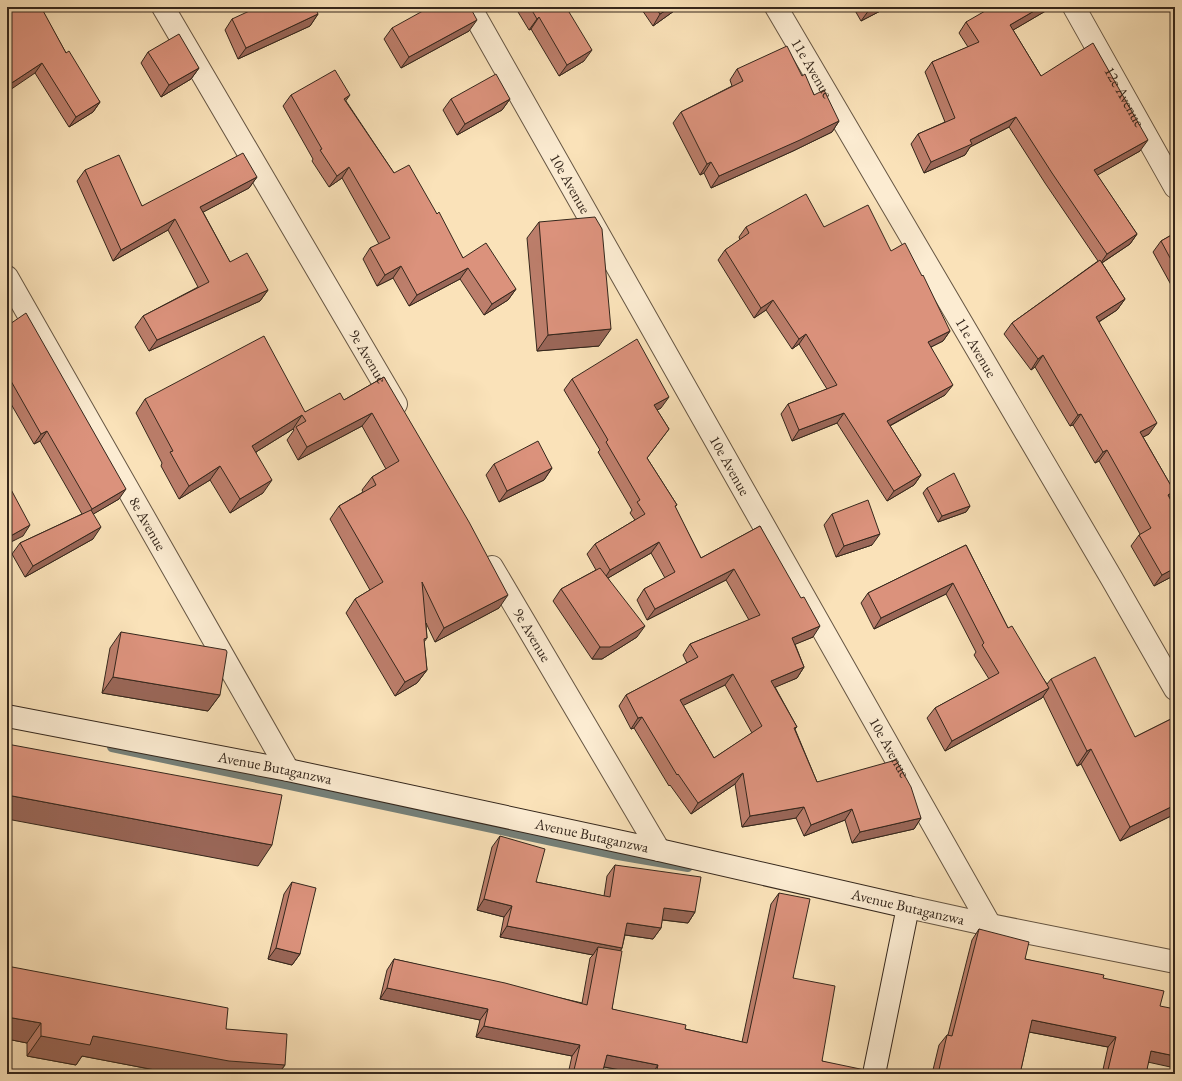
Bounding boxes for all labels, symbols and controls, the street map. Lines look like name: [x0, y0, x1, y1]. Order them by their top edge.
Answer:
street label: 11e Avenue: [787, 35, 837, 102]
street label: 12e Avenue: [1100, 63, 1149, 130]
street label: 10e Avenue: [546, 150, 595, 217]
street label: 11e Avenue: [951, 314, 1002, 381]
street label: 9e Avenue: [345, 326, 392, 386]
street label: 10e Avenue: [706, 432, 755, 499]
street label: 8e Avenue: [125, 493, 171, 554]
street label: 9e Avenue: [509, 604, 556, 665]
street label: 10e Avenue: [865, 714, 915, 781]
street label: Avenue Butaganzwa: [216, 747, 334, 788]
street label: Avenue Butaganzwa: [532, 813, 651, 857]
street label: Avenue Butaganzwa: [849, 884, 967, 929]

